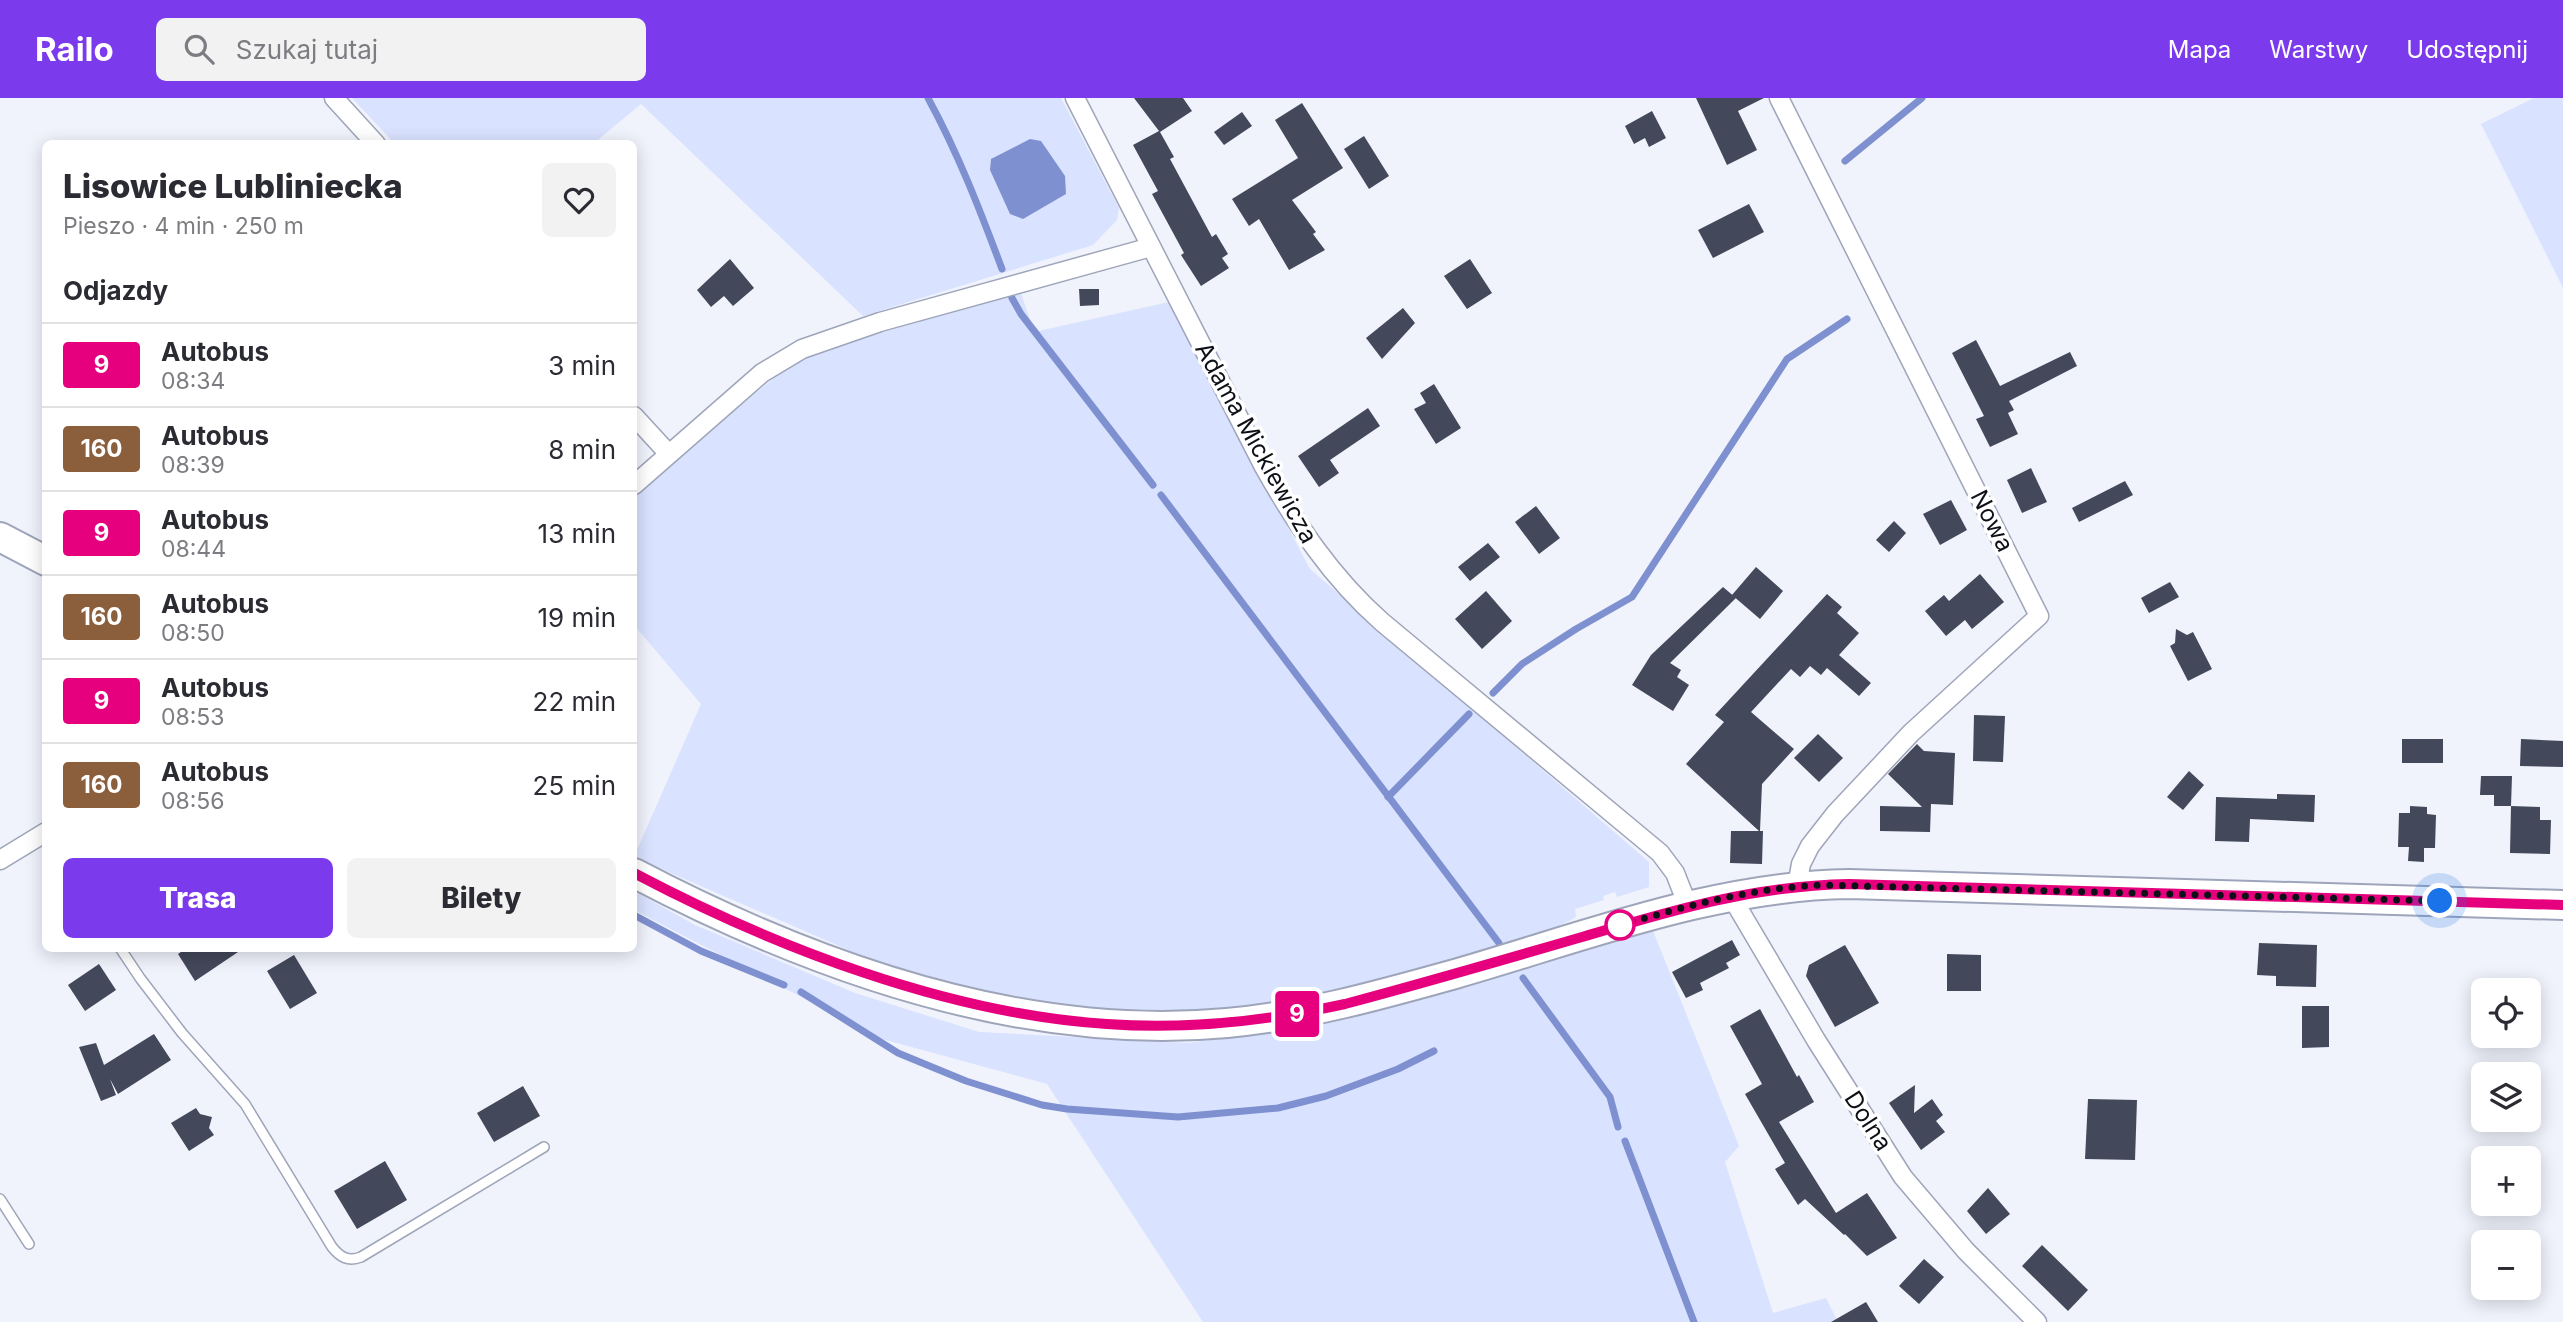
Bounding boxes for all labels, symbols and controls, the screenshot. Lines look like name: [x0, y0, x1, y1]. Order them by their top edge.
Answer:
search box: [156, 18, 646, 81]
text: Railo: [35, 29, 114, 69]
icon: search: [180, 30, 218, 68]
text: Szukaj tutaj: [236, 34, 378, 65]
text: Mapa: [2168, 35, 2231, 64]
text: Warstwy: [2269, 35, 2368, 64]
text: Udostępnij: [2406, 35, 2528, 64]
button: heart: [542, 163, 616, 237]
text: Lisowice Lubliniecka: [63, 166, 403, 206]
text: Pieszo · 4 min · 250 m: [63, 212, 304, 240]
text: Odjazdy: [63, 275, 168, 306]
text: Autobus: [161, 336, 269, 367]
street label: Adama Mickiewicza: [1189, 337, 1324, 548]
text: 9: [94, 350, 109, 379]
text: 3 min: [548, 350, 616, 381]
text: 08:34: [161, 367, 225, 395]
text: Autobus: [161, 420, 269, 451]
text: 160: [80, 434, 123, 463]
text: 8 min: [548, 434, 616, 465]
text: 08:39: [161, 451, 225, 479]
street label: Nowa: [1965, 485, 2020, 556]
text: Autobus: [161, 504, 269, 535]
text: 9: [94, 518, 109, 547]
text: 13 min: [538, 518, 616, 549]
text: 08:44: [161, 535, 226, 563]
text: Autobus: [161, 588, 269, 619]
text: 160: [80, 602, 123, 631]
text: 19 min: [538, 602, 616, 633]
text: 08:50: [161, 619, 225, 647]
text: Autobus: [161, 672, 269, 703]
text: 9: [94, 686, 109, 715]
text: 22 min: [533, 686, 616, 717]
text: 08:53: [161, 703, 225, 731]
text: Autobus: [161, 756, 269, 787]
text: 160: [80, 770, 123, 799]
text: 25 min: [533, 770, 616, 801]
text: 08:56: [161, 787, 225, 815]
button: Trasa: [63, 858, 333, 938]
button: Bilety: [347, 858, 616, 938]
your location: [2422, 883, 2457, 918]
unlabelled marker: [1605, 910, 1635, 940]
map controls: [2471, 978, 2541, 1300]
button: locate: [2471, 978, 2541, 1048]
line badge: 9: [1274, 991, 1320, 1037]
text: 9: [1289, 999, 1305, 1028]
button: layers: [2471, 1062, 2541, 1132]
street label: Dolna: [1839, 1085, 1898, 1156]
button: +: [2471, 1146, 2541, 1216]
button: −: [2471, 1230, 2541, 1300]

